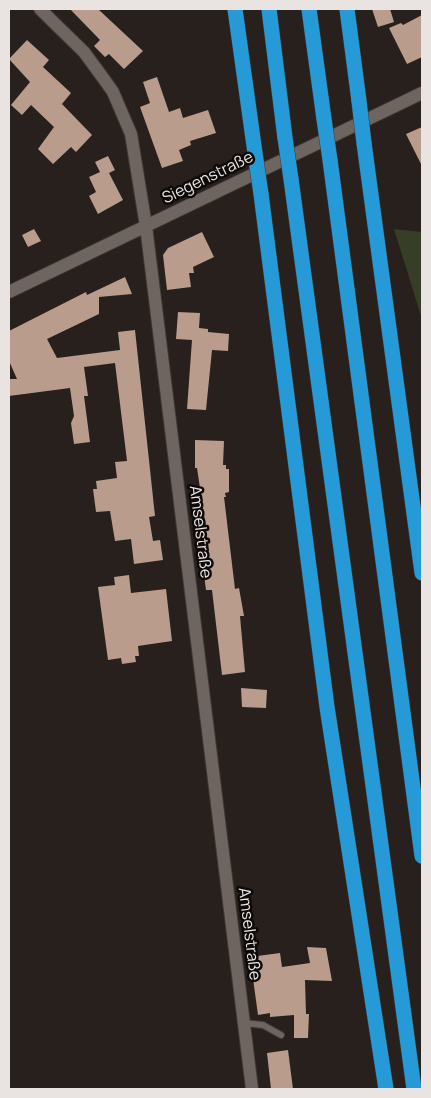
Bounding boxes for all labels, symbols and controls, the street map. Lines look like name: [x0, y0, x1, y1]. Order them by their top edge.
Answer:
street label: Siegenstraße: [159, 148, 257, 208]
street label: Amselstraße: [185, 485, 215, 579]
street label: Amselstraße: [234, 887, 264, 981]

